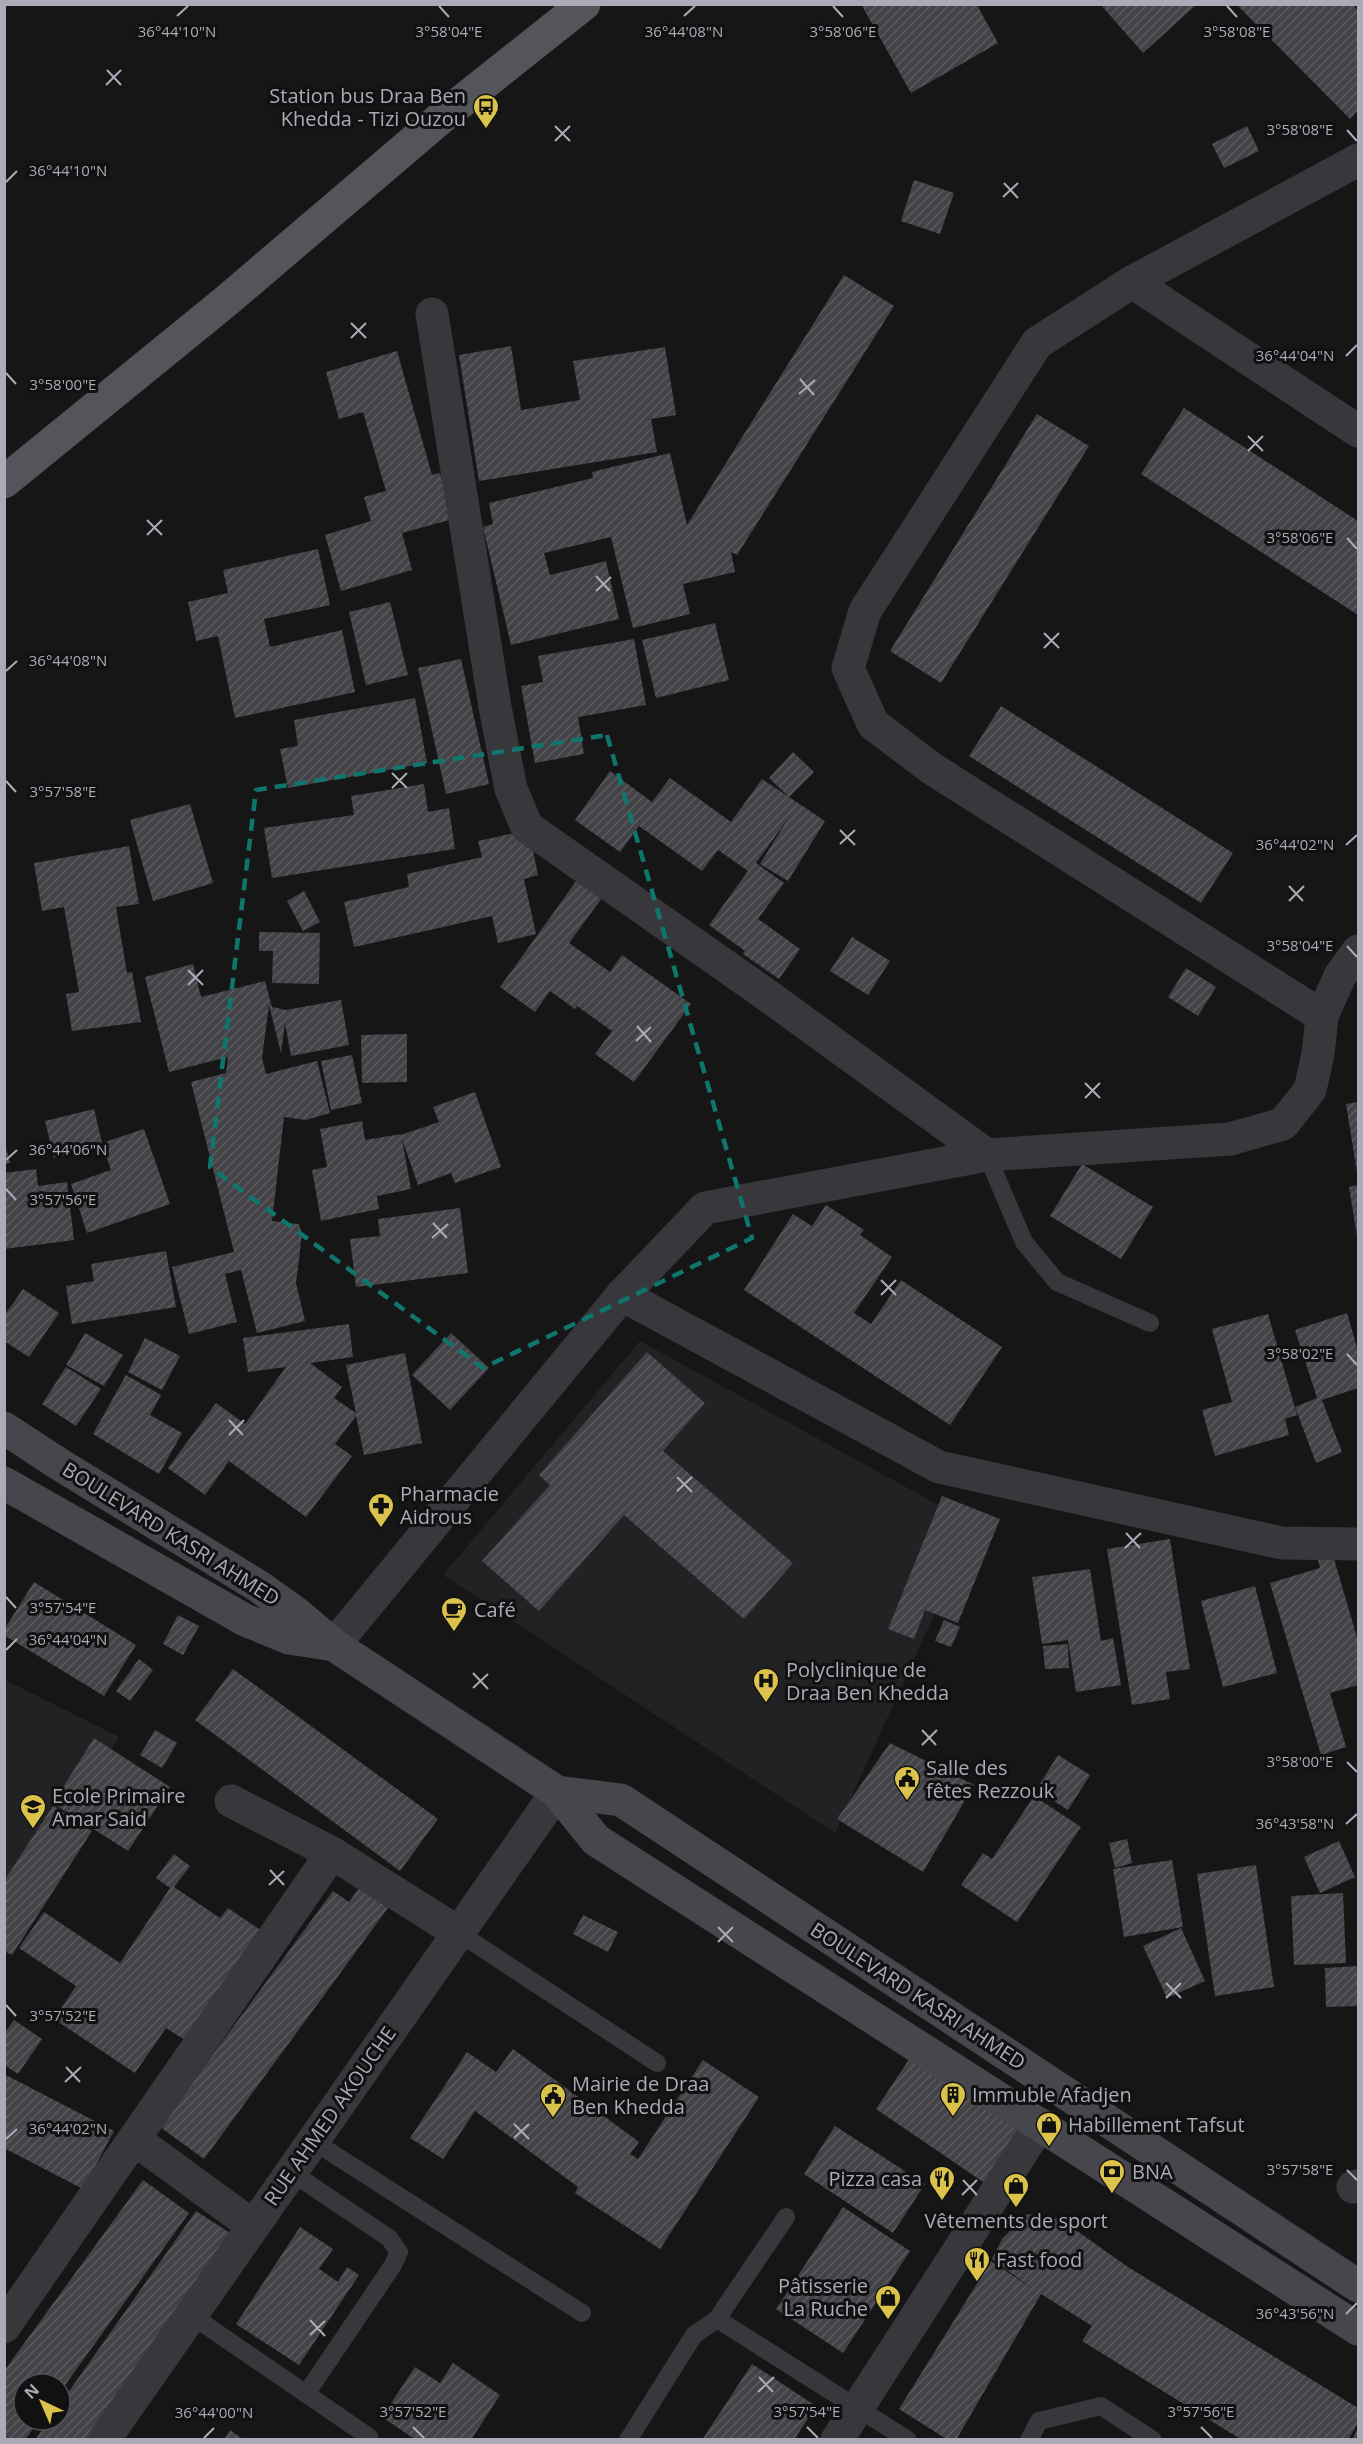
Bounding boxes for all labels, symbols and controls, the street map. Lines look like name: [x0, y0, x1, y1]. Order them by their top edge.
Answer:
text: 36°44'10"N: [138, 21, 216, 41]
text: 3°58'04"E: [416, 21, 482, 41]
text: 36°44'08"N: [645, 21, 723, 41]
text: 3°58'06"E: [810, 21, 876, 41]
text: 3°58'08"E: [1204, 21, 1270, 41]
place label: Station bus Draa Ben Khedda - Tizi Ouzou: [269, 82, 466, 132]
bus stop icon: Station bus Draa Ben Khedda - Tizi Ouzou: [471, 92, 501, 130]
text: 3°58'08"E: [1267, 119, 1333, 139]
text: 36°44'10"N: [29, 160, 107, 180]
text: 36°44'04"N: [1256, 345, 1334, 365]
text: 3°58'00"E: [30, 374, 96, 394]
text: 3°58'06"E: [1267, 527, 1333, 547]
text: 36°44'08"N: [29, 650, 107, 670]
text: 3°57'58"E: [30, 781, 96, 801]
text: 36°44'02"N: [1256, 834, 1334, 854]
text: 3°58'04"E: [1267, 935, 1333, 955]
text: 36°44'06"N: [29, 1139, 107, 1159]
text: 3°57'56"E: [30, 1189, 96, 1209]
text: 3°58'02"E: [1267, 1343, 1333, 1363]
street label: BOULEVARD KASRI AHMED: [58, 1456, 285, 1612]
place label: Pharmacie Aidrous: [400, 1480, 499, 1530]
pharmacy icon: Pharmacie Aidrous: [366, 1491, 396, 1529]
cafe icon: Café: [439, 1595, 469, 1633]
place label: Café: [474, 1596, 516, 1623]
text: 3°57'54"E: [30, 1597, 96, 1617]
text: 36°44'04"N: [29, 1629, 107, 1649]
place label: Polyclinique de Draa Ben Khedda: [786, 1656, 949, 1706]
hospital icon: Polyclinique de Draa Ben Khedda: [751, 1666, 781, 1704]
text: 3°58'00"E: [1267, 1751, 1333, 1771]
place label: Salle des fêtes Rezzouk: [926, 1754, 1055, 1804]
public building icon: Salle des fêtes Rezzouk: [892, 1764, 922, 1802]
place label: Ecole Primaire Amar Said: [52, 1782, 186, 1832]
school or university icon: Ecole Primaire Amar Said: [18, 1792, 48, 1830]
text: 36°43'58"N: [1256, 1813, 1334, 1833]
street label: BOULEVARD KASRI AHMED: [806, 1916, 1031, 2075]
text: 3°57'52"E: [30, 2005, 96, 2025]
street label: RUE AHMED AKOUCHE: [257, 2021, 402, 2211]
place label: Mairie de Draa Ben Khedda: [572, 2070, 709, 2120]
building icon: Immuble Afadjen: [938, 2080, 968, 2118]
public building icon: Mairie de Draa Ben Khedda: [538, 2081, 568, 2119]
place label: Immuble Afadjen: [972, 2081, 1132, 2108]
shop icon: Habillement Tafsut: [1034, 2110, 1064, 2148]
place label: Habillement Tafsut: [1068, 2111, 1245, 2138]
text: 36°44'02"N: [29, 2118, 107, 2138]
bank icon: BNA: [1097, 2157, 1127, 2195]
place label: BNA: [1132, 2158, 1173, 2185]
text: 3°57'58"E: [1267, 2159, 1333, 2179]
restaurant icon: Pizza casa: [927, 2164, 957, 2202]
place label: Pizza casa: [829, 2165, 922, 2192]
shop icon: Vêtements de sport: [1001, 2171, 1031, 2209]
place label: Vêtements de sport: [924, 2207, 1108, 2234]
restaurant icon: Fast food: [962, 2245, 992, 2283]
place label: Fast food: [996, 2246, 1082, 2273]
place label: Pâtisserie La Ruche: [778, 2272, 868, 2322]
shop icon: Pâtisserie La Ruche: [873, 2283, 903, 2321]
text: 36°43'56"N: [1256, 2303, 1334, 2323]
north arrow: [12, 2372, 72, 2432]
text: N: [19, 2379, 44, 2404]
text: 3°57'52"E: [380, 2401, 446, 2421]
text: 3°57'54"E: [774, 2401, 840, 2421]
text: 3°57'56"E: [1168, 2401, 1234, 2421]
text: 36°44'00"N: [175, 2402, 253, 2422]

